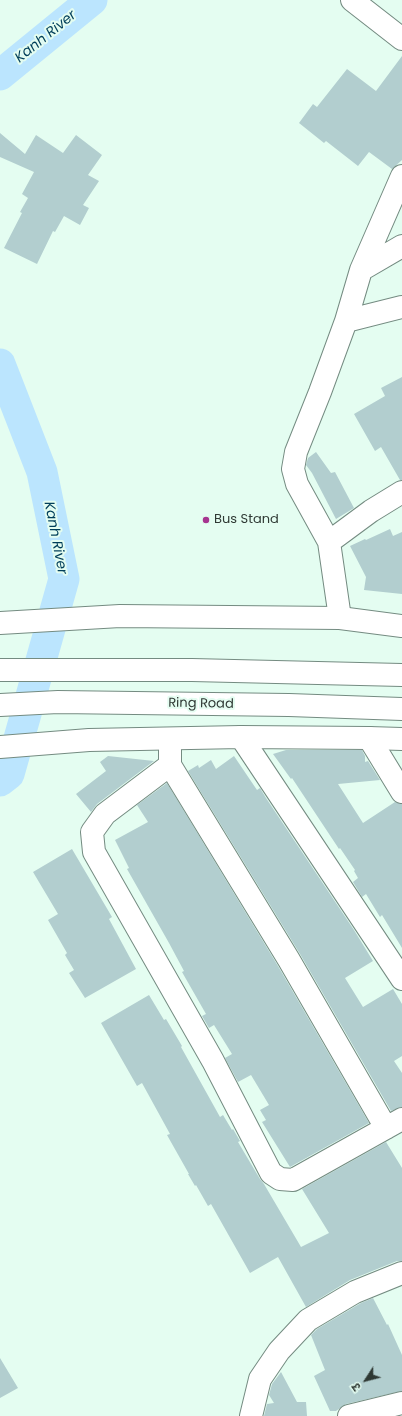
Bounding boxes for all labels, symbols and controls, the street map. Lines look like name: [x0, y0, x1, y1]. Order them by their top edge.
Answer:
water label: Kanh River: [12, 7, 80, 67]
water label: Kanh River: [40, 500, 70, 576]
place label: Bus Stand: [214, 512, 279, 528]
marker: Bus Stand: [201, 515, 211, 525]
street label: Ring Road: [168, 696, 234, 712]
north arrow: [346, 1360, 386, 1400]
text: उ: [348, 1380, 365, 1394]

